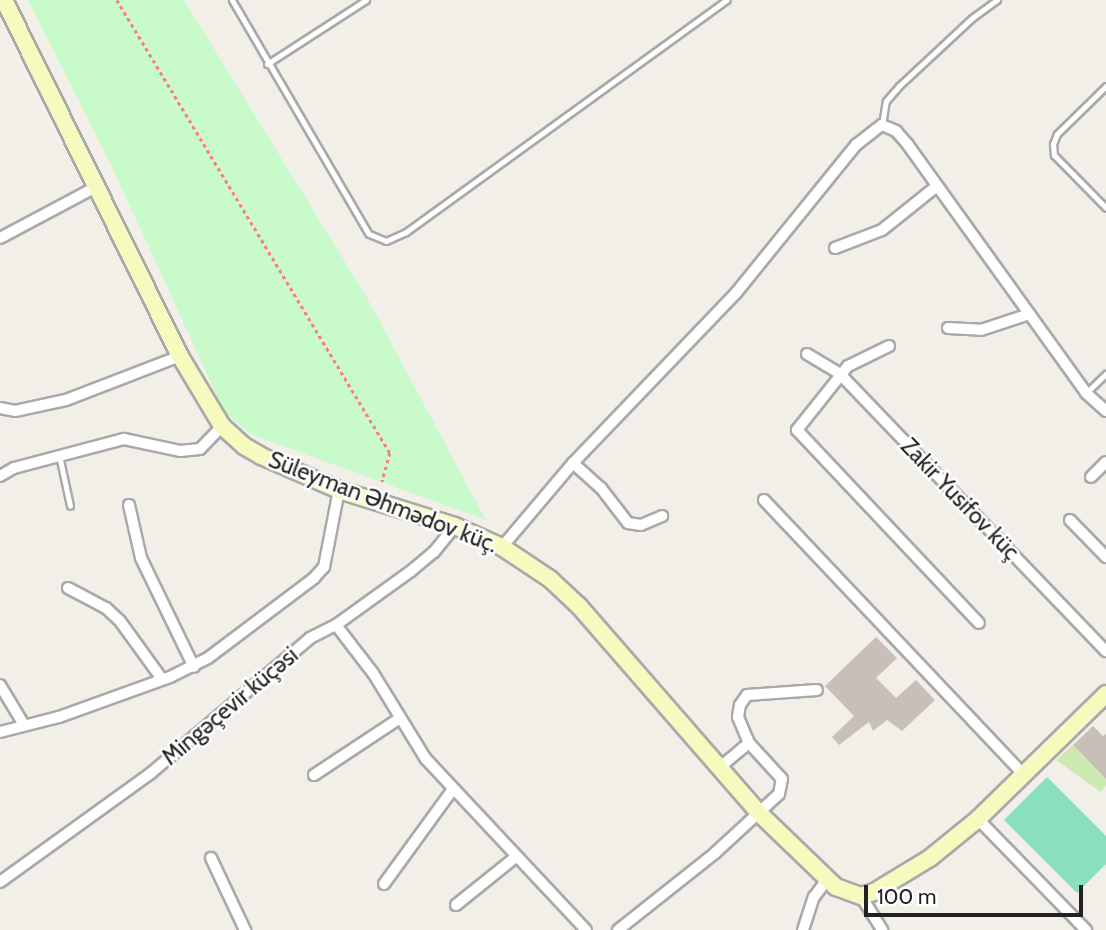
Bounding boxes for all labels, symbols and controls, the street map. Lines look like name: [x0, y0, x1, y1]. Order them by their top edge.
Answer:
street label: Zakir Yusifov küç: [895, 433, 1025, 565]
street label: Süleyman Əhmədov küç.: [265, 446, 501, 558]
street label: Mingəçevir küçəsi: [156, 641, 304, 771]
scale bar: [868, 870, 1087, 914]
text: 100 m: [877, 884, 936, 909]

